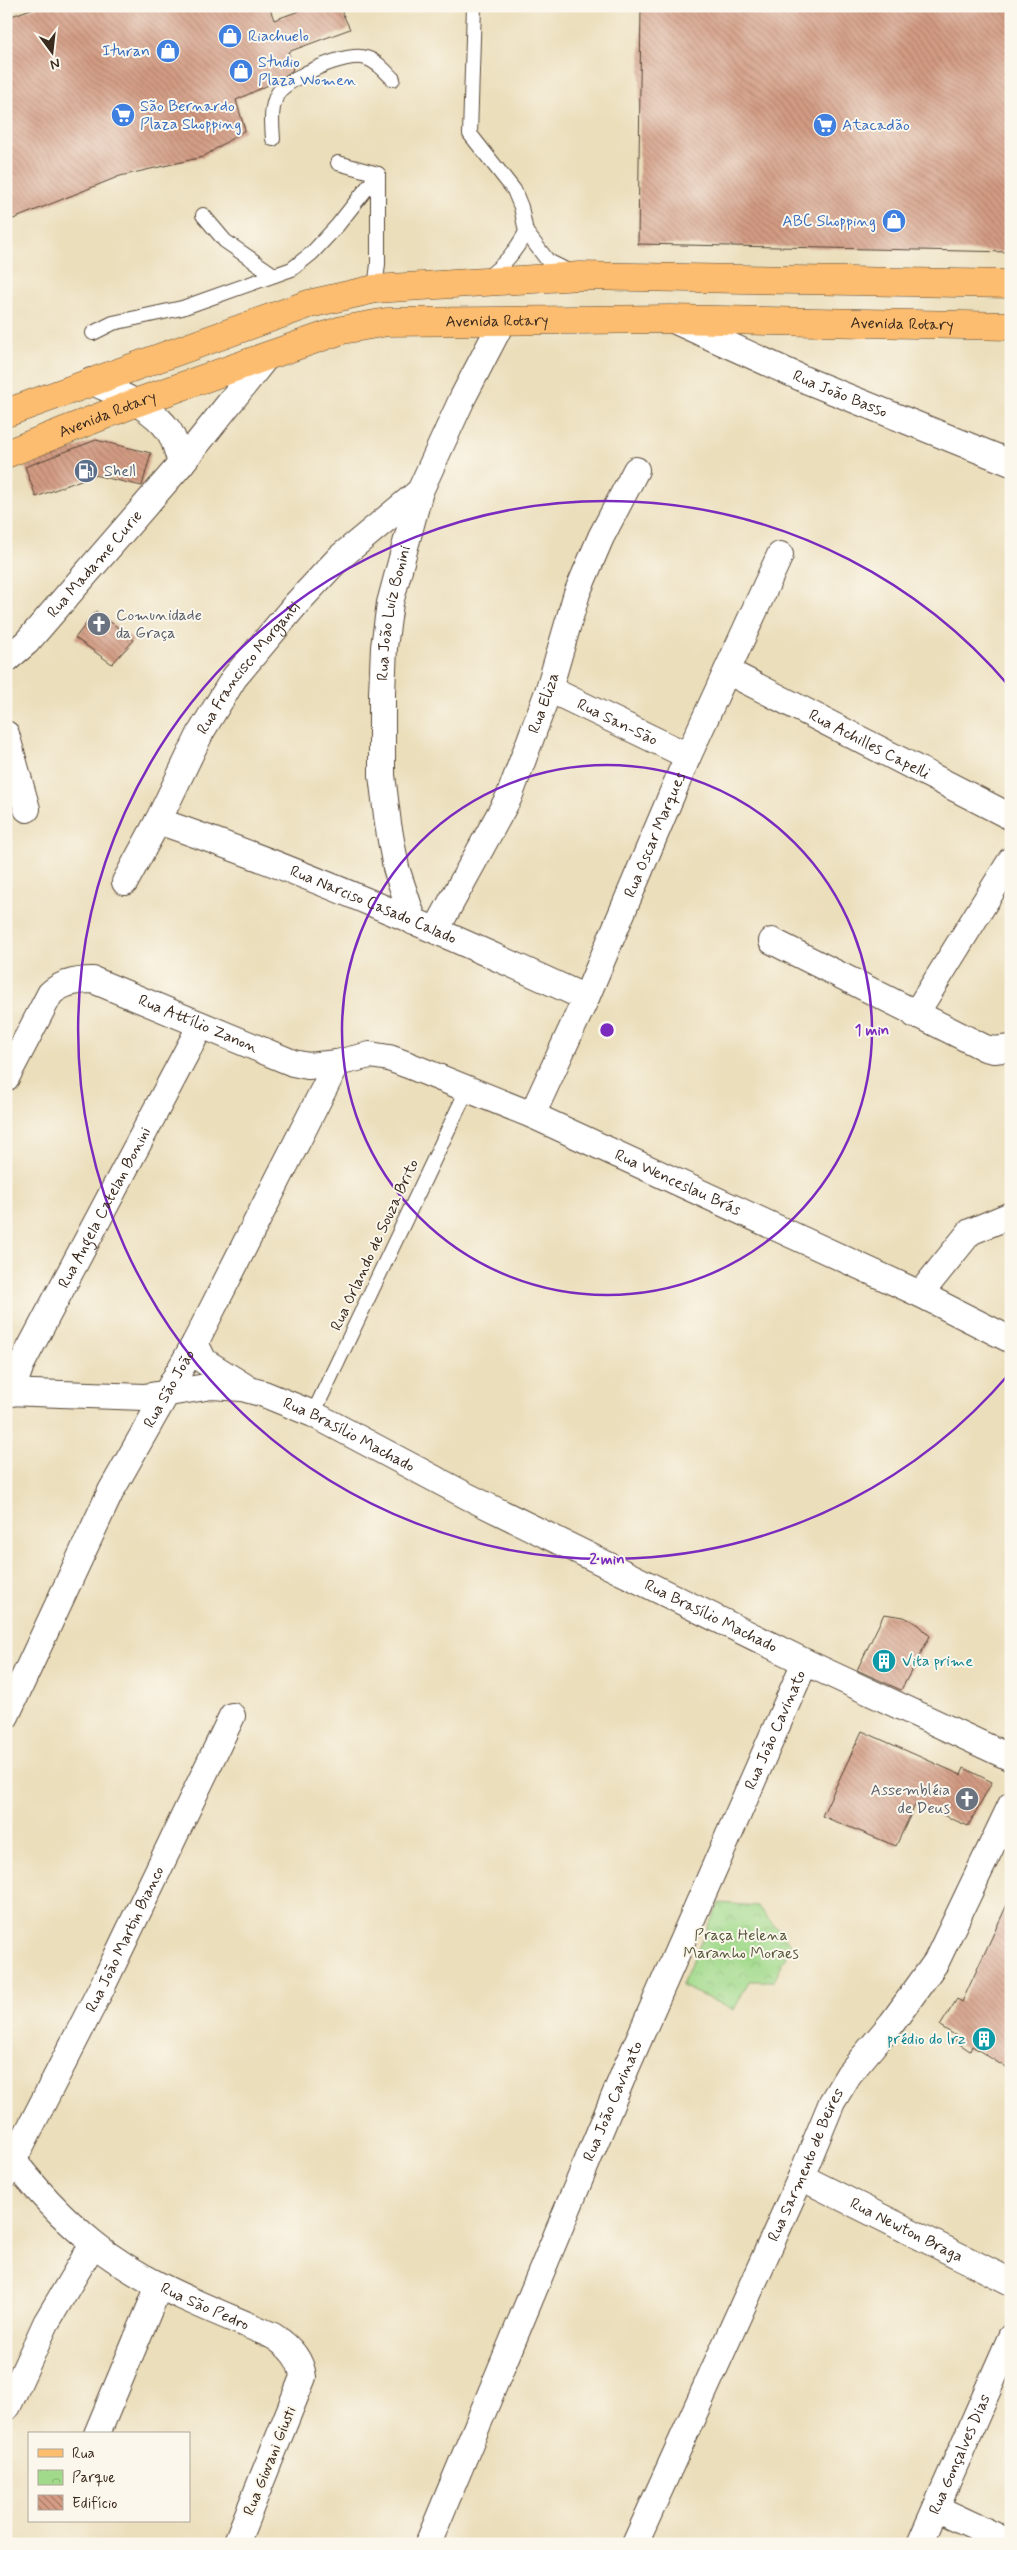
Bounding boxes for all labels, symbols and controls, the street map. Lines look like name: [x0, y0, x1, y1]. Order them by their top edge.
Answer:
shop icon: Riachuelo: [217, 23, 243, 49]
place label: Riachuelo: [248, 26, 309, 47]
north arrow: [28, 28, 78, 78]
shop icon: Ituran: [155, 38, 181, 64]
place label: Ituran: [102, 41, 150, 62]
place label: Studio Plaza Women: [258, 52, 357, 91]
text: N: [48, 54, 62, 73]
shop icon: Studio Plaza Women: [228, 58, 254, 84]
place label: São Bernardo Plaza Shopping: [140, 96, 241, 135]
supermarket icon: São Bernardo Plaza Shopping: [110, 102, 136, 128]
supermarket icon: Atacadão: [812, 112, 838, 138]
place label: Atacadão: [842, 115, 910, 136]
shop icon: ABC Shopping: [881, 208, 907, 234]
place label: ABC Shopping: [782, 211, 876, 232]
street label: Avenida Rotary: [445, 310, 549, 332]
street label: Avenida Rotary: [850, 312, 954, 335]
street label: Rua João Basso: [789, 365, 891, 423]
street label: Avenida Rotary: [56, 386, 159, 443]
fuel station icon: Shell: [73, 458, 99, 484]
place label: Shell: [104, 461, 136, 482]
street label: Rua Madame Curie: [42, 506, 147, 622]
street label: Rua João Luiz Bonini: [372, 543, 416, 681]
street label: Rua Francisco Morganti: [192, 597, 304, 738]
place label: Comunidade da Graça: [116, 605, 202, 644]
church icon: Comunidade da Graça: [86, 611, 112, 637]
street label: Rua Eliza: [523, 670, 564, 736]
street label: Rua San-São: [574, 694, 661, 750]
street label: Rua Achilles Capelli: [805, 704, 933, 784]
street label: Rua Oscar Marques: [619, 769, 691, 901]
street label: Rua Narciso Casado Calado: [287, 860, 460, 949]
street label: Rua Attílio Zanon: [135, 989, 261, 1058]
centre of rings: [598, 1021, 616, 1039]
text: 1 min: [855, 1021, 889, 1041]
street label: Rua Angela Catelan Bonini: [53, 1123, 156, 1292]
street label: Rua Wenceslau Brás: [611, 1144, 744, 1220]
street label: Rua Orlando de Souza Brito: [326, 1156, 424, 1334]
street label: Rua São João: [138, 1345, 200, 1432]
street label: Rua Brasílio Machado: [280, 1392, 419, 1477]
text: 2 min: [589, 1550, 625, 1570]
street label: Rua Brasílio Machado: [641, 1574, 781, 1657]
building icon: Vita prime: [871, 1648, 897, 1674]
place label: Vita prime: [902, 1651, 973, 1672]
street label: Rua João Cavinato: [740, 1667, 811, 1793]
place label: Assembléia de Deus: [870, 1780, 950, 1819]
church icon: Assembléia de Deus: [954, 1786, 980, 1812]
street label: Rua João Martin Bianco: [80, 1863, 169, 2016]
park label: Praça Helena Maranho Moraes: [683, 1925, 799, 1964]
building icon: prédio do lrz: [971, 2026, 997, 2052]
place label: prédio do lrz: [887, 2029, 966, 2050]
street label: Rua João Cavinato: [578, 2037, 647, 2164]
street label: Rua Sarmento de Beires: [763, 2084, 849, 2245]
street label: Rua Newton Braga: [846, 2193, 967, 2267]
street label: Rua São Pedro: [157, 2277, 253, 2335]
street label: Rua Gonçalves Dias: [924, 2391, 995, 2518]
street label: Rua Giovani Giusti: [239, 2403, 302, 2519]
legend: [28, 2432, 190, 2522]
text: Rua: [72, 2444, 95, 2464]
text: Parque: [72, 2468, 115, 2488]
text: Edifício: [72, 2494, 117, 2514]

